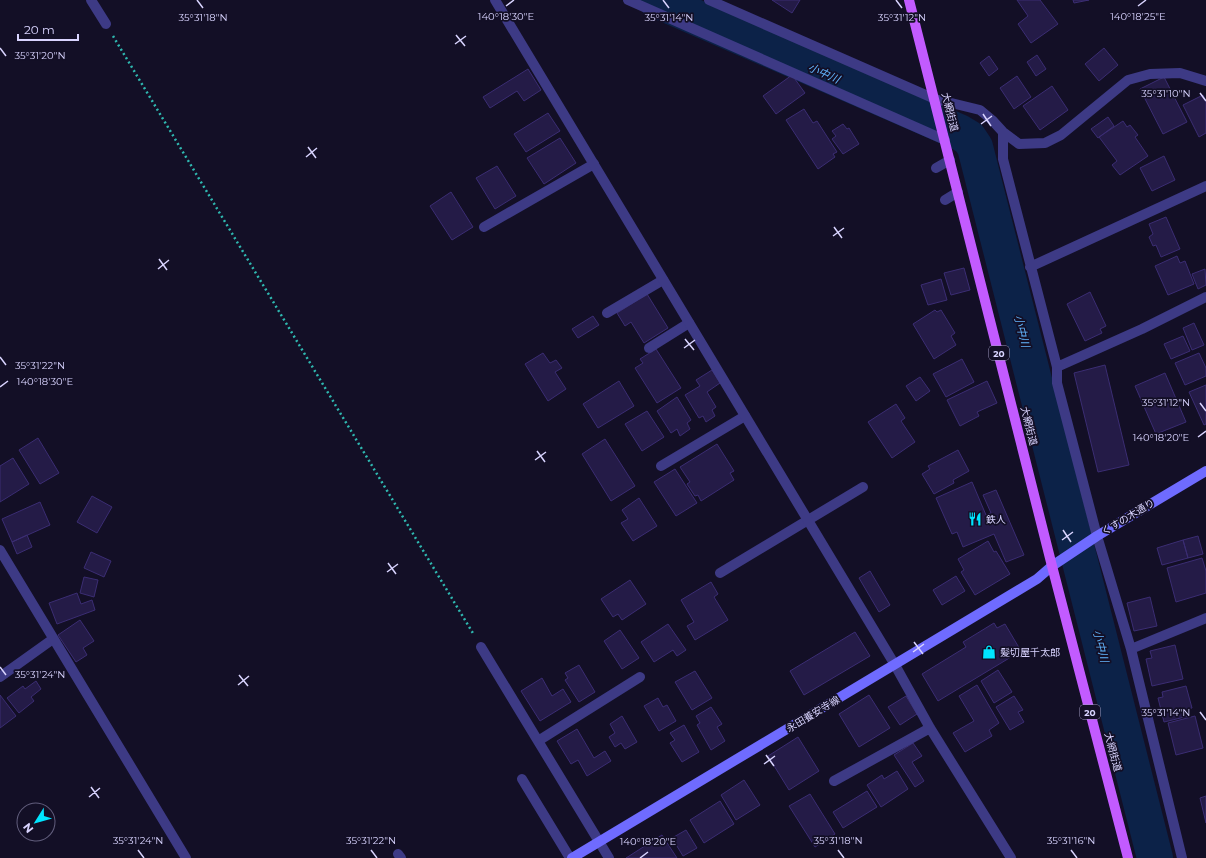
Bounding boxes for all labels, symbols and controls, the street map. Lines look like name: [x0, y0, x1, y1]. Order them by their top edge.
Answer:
text: 140°18'30"E: [478, 10, 535, 23]
text: 140°18'25"E: [1110, 10, 1166, 23]
text: 35°31'18"N: [178, 11, 228, 24]
text: 35°31'14"N: [645, 11, 693, 24]
text: 35°31'12"N: [878, 11, 926, 24]
scale bar: [18, 16, 78, 42]
text: 20 m: [24, 22, 55, 37]
text: 35°31'20"N: [14, 49, 66, 62]
water label: 小中川: [806, 60, 843, 87]
text: 35°31'10"N: [1141, 87, 1191, 100]
street label: 大網街道: [939, 91, 961, 133]
water label: 小中川: [1011, 313, 1033, 350]
road number: 20: [989, 346, 1009, 360]
text: 35°31'22"N: [15, 359, 65, 372]
text: 140°18'30"E: [17, 375, 74, 388]
text: 35°31'12"N: [1142, 396, 1190, 409]
street label: 大網街道: [1018, 405, 1040, 447]
text: 140°18'20"E: [1133, 431, 1190, 444]
street label: くすの木通り: [1099, 496, 1157, 538]
restaurant icon: 鉄人: [967, 511, 983, 527]
place label: 鉄人: [986, 513, 1006, 526]
water label: 小中川: [1090, 628, 1112, 665]
shop icon: 髪切屋千太郎: [981, 644, 997, 660]
place label: 髪切屋千太郎: [1000, 646, 1060, 659]
text: 35°31'24"N: [15, 668, 65, 681]
street label: 永田養安寺線: [784, 693, 842, 735]
road number: 20: [1080, 705, 1100, 719]
text: 35°31'14"N: [1142, 706, 1190, 719]
street label: 大網街道: [1102, 731, 1124, 773]
north arrow: [16, 802, 56, 842]
text: N: [20, 820, 36, 836]
text: 35°31'24"N: [113, 834, 163, 847]
text: 35°31'22"N: [346, 834, 396, 847]
text: 35°31'18"N: [813, 834, 863, 847]
text: 35°31'16"N: [1047, 834, 1095, 847]
text: 140°18'20"E: [620, 835, 677, 848]

